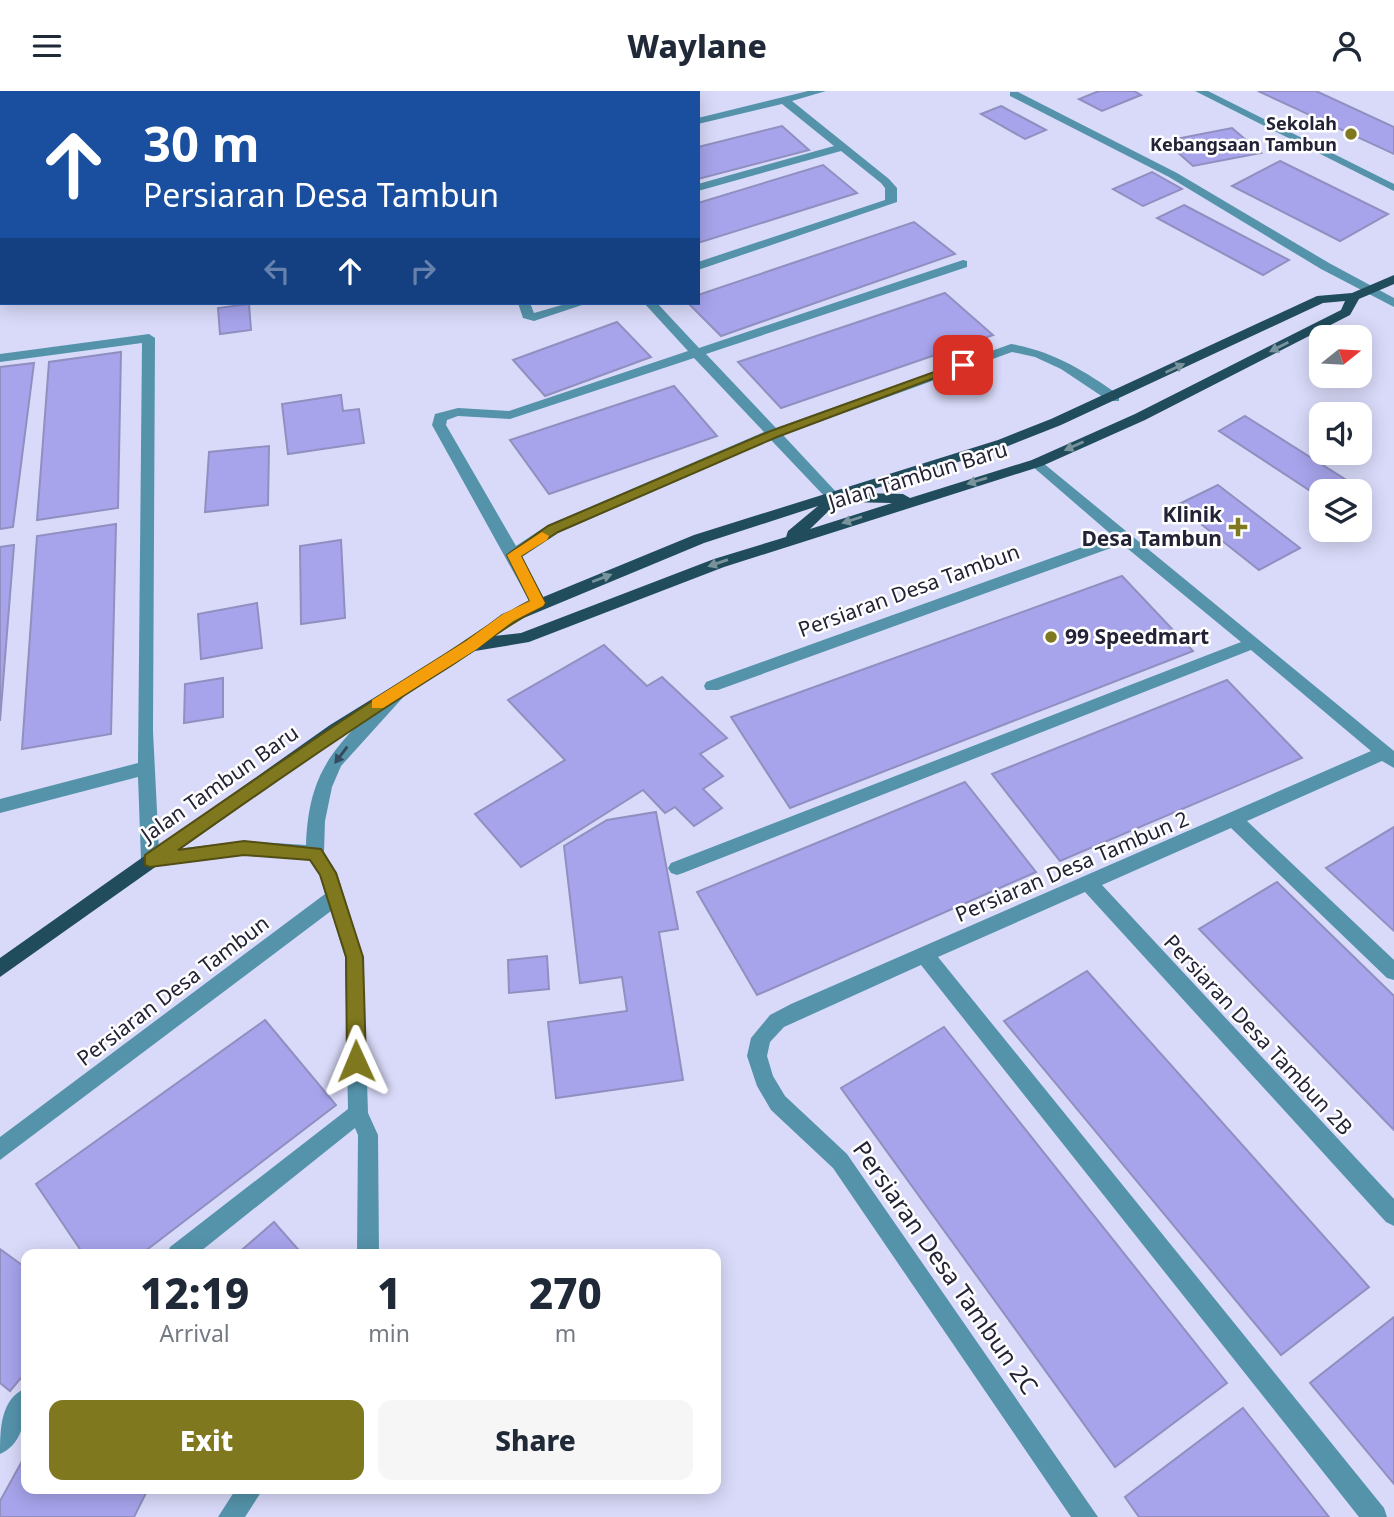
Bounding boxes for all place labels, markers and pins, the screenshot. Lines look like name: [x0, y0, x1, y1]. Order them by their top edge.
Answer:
place label: Sekolah Kebangsaan Tambun: [1150, 111, 1337, 156]
marker: Sekolah Kebangsaan Tambun: [1343, 126, 1359, 142]
pin: [933, 335, 993, 395]
place label: Klinik Desa Tambun: [1081, 500, 1223, 552]
marker: Klinik Desa Tambun: [1228, 517, 1248, 537]
place label: 99 Speedmart: [1065, 622, 1209, 650]
marker: 99 Speedmart: [1043, 629, 1059, 645]

